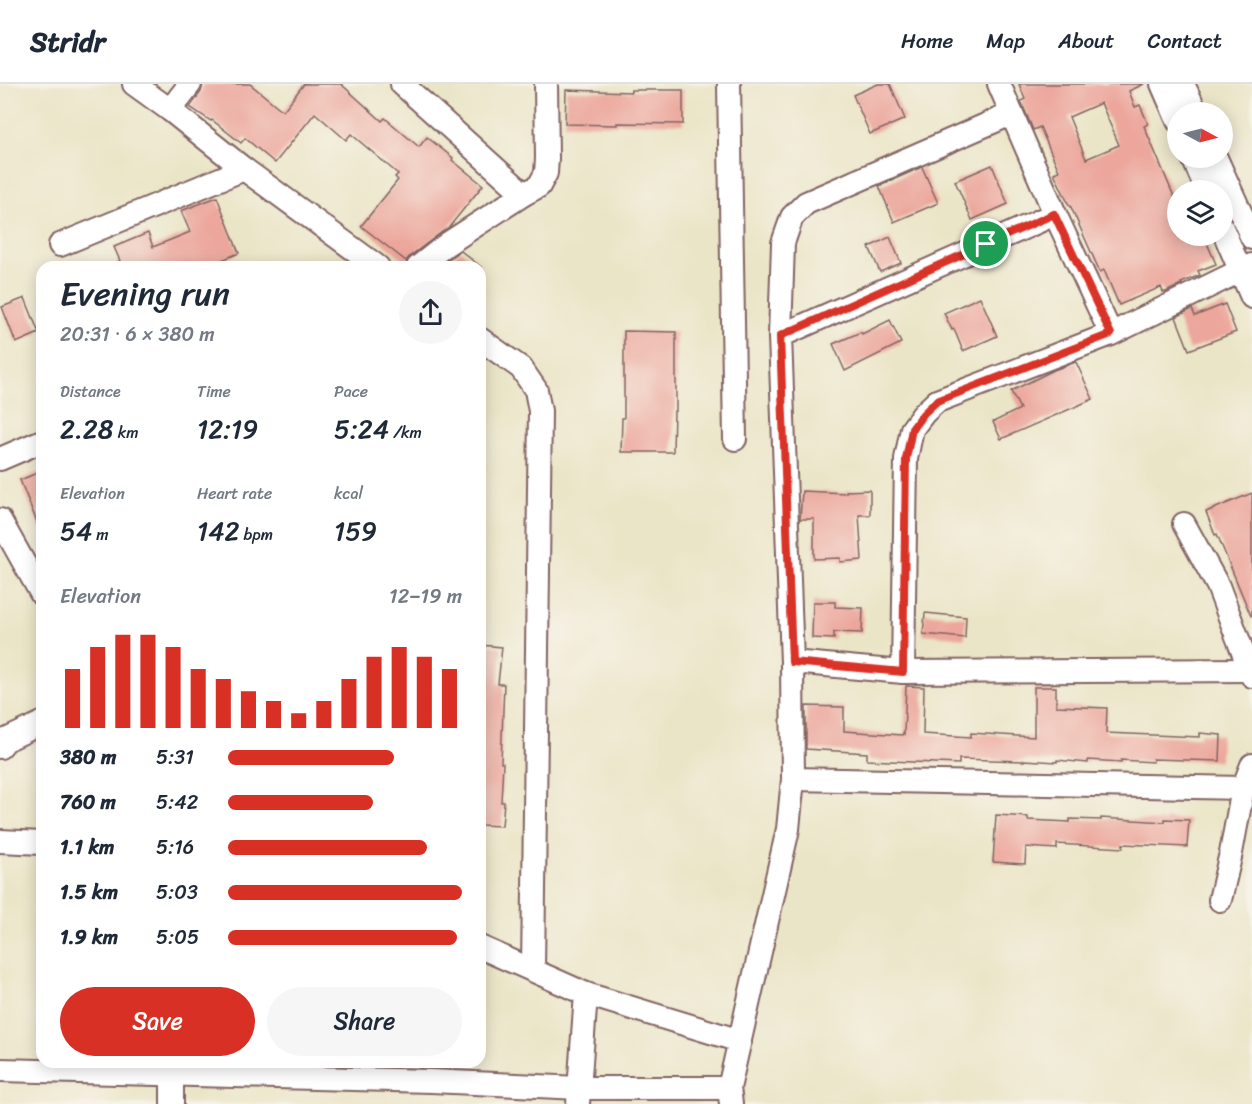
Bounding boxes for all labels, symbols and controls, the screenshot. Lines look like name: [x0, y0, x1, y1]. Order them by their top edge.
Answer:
text: Stridr: [30, 17, 105, 66]
text: Home: [901, 22, 953, 60]
text: Map: [986, 22, 1025, 60]
text: About: [1058, 22, 1115, 60]
text: Contact: [1148, 22, 1222, 60]
north arrow: [1167, 102, 1233, 168]
map controls: [1167, 102, 1233, 246]
button: layers: [1167, 180, 1233, 246]
pin: [960, 218, 1011, 269]
icon: arrive: [969, 227, 1002, 260]
text: Evening run: [60, 265, 230, 323]
button: share: [399, 281, 462, 344]
text: 20:31 · 6 × 380 m: [60, 317, 215, 352]
text: Distance: [60, 377, 121, 406]
text: Time: [197, 377, 231, 406]
text: Pace: [334, 377, 368, 406]
text: 2.28: [60, 406, 114, 452]
text: 12:19: [197, 406, 258, 452]
text: 5:24: [334, 406, 389, 452]
text: km: [114, 418, 139, 447]
text: /km: [389, 418, 422, 447]
text: Elevation: [60, 479, 125, 508]
text: Heart rate: [197, 479, 272, 508]
text: kcal: [334, 479, 363, 508]
text: 54: [60, 508, 92, 554]
text: 142: [197, 508, 239, 554]
text: 159: [334, 508, 377, 554]
text: m: [92, 520, 109, 549]
text: bpm: [239, 520, 273, 549]
text: Elevation: [60, 579, 141, 614]
text: 12–19 m: [389, 579, 462, 614]
text: 380 m: [60, 740, 116, 775]
text: 5:31: [156, 740, 194, 775]
text: 760 m: [60, 785, 116, 820]
text: 5:42: [156, 785, 198, 820]
text: 1.1 km: [60, 830, 114, 865]
text: 5:16: [156, 830, 194, 865]
text: 1.5 km: [60, 875, 118, 910]
text: 5:03: [156, 875, 198, 910]
text: 1.9 km: [60, 920, 118, 955]
text: 5:05: [156, 920, 199, 955]
button: Save: [60, 987, 255, 1056]
button: Share: [267, 987, 462, 1056]

